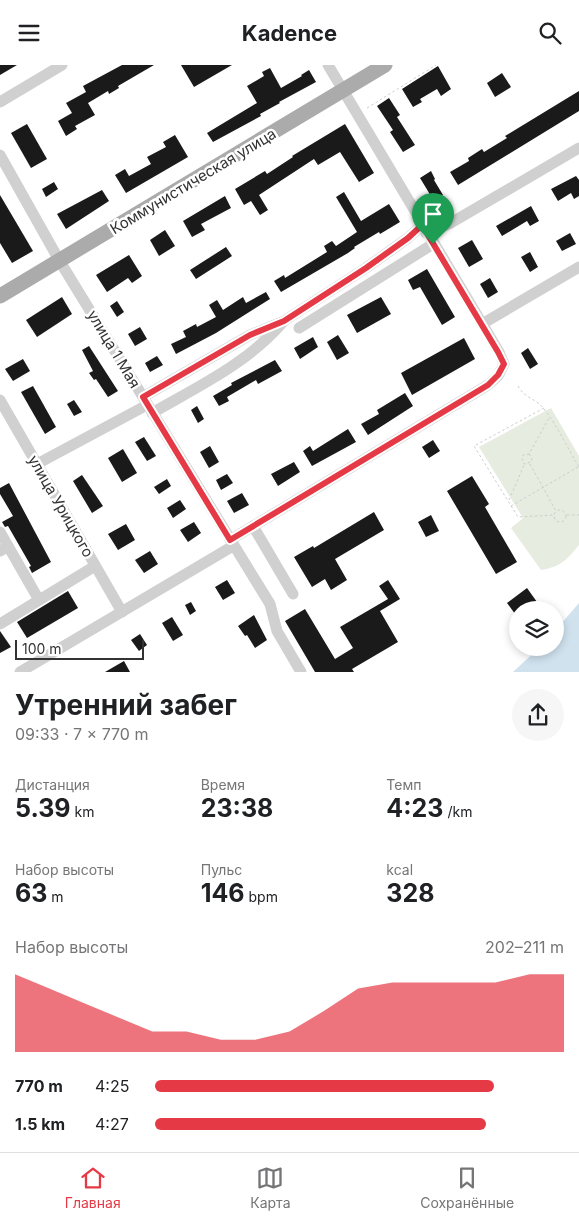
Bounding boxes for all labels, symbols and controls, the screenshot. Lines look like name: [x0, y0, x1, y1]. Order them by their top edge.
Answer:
icon: menu: [15, 19, 43, 47]
icon: search: [536, 19, 564, 47]
text: Kadence: [242, 20, 337, 46]
street label: Коммунистическая улица: [107, 124, 279, 238]
pin: [412, 193, 454, 244]
icon: arrive: [419, 200, 447, 228]
street label: улица 1 Мая: [83, 307, 145, 391]
street label: улица Урицкого: [24, 452, 98, 560]
map controls: [509, 601, 564, 656]
button: layers: [509, 601, 564, 656]
scale bar: [15, 637, 144, 660]
text: 100 m: [22, 640, 62, 657]
text: Утренний забег: [15, 688, 237, 722]
button: share: [512, 689, 564, 741]
text: 09:33 · 7 × 770 m: [15, 724, 148, 744]
text: Дистанция: [15, 776, 90, 793]
text: Время: [201, 776, 245, 793]
text: Темп: [386, 776, 421, 793]
text: 5.39: [15, 793, 71, 823]
text: 23:38: [201, 793, 273, 823]
text: 4:23: [386, 793, 443, 823]
text: km: [71, 803, 94, 820]
text: /km: [443, 803, 472, 820]
text: Набор высоты: [15, 861, 114, 878]
text: Пульс: [201, 861, 242, 878]
text: kcal: [386, 861, 413, 878]
text: 63: [15, 878, 47, 908]
text: 146: [201, 878, 245, 908]
text: 328: [386, 878, 435, 908]
text: m: [47, 888, 64, 905]
text: bpm: [245, 888, 278, 905]
text: Набор высоты: [15, 937, 128, 957]
text: 202–211 m: [485, 937, 564, 957]
text: 770 m: [15, 1076, 63, 1096]
text: 4:25: [95, 1076, 129, 1096]
text: 1.5 km: [15, 1114, 65, 1134]
text: 4:27: [95, 1114, 129, 1134]
tab: Главная: [65, 1164, 121, 1211]
tab: Карта: [250, 1164, 291, 1211]
tab: Сохранённые: [420, 1164, 514, 1211]

